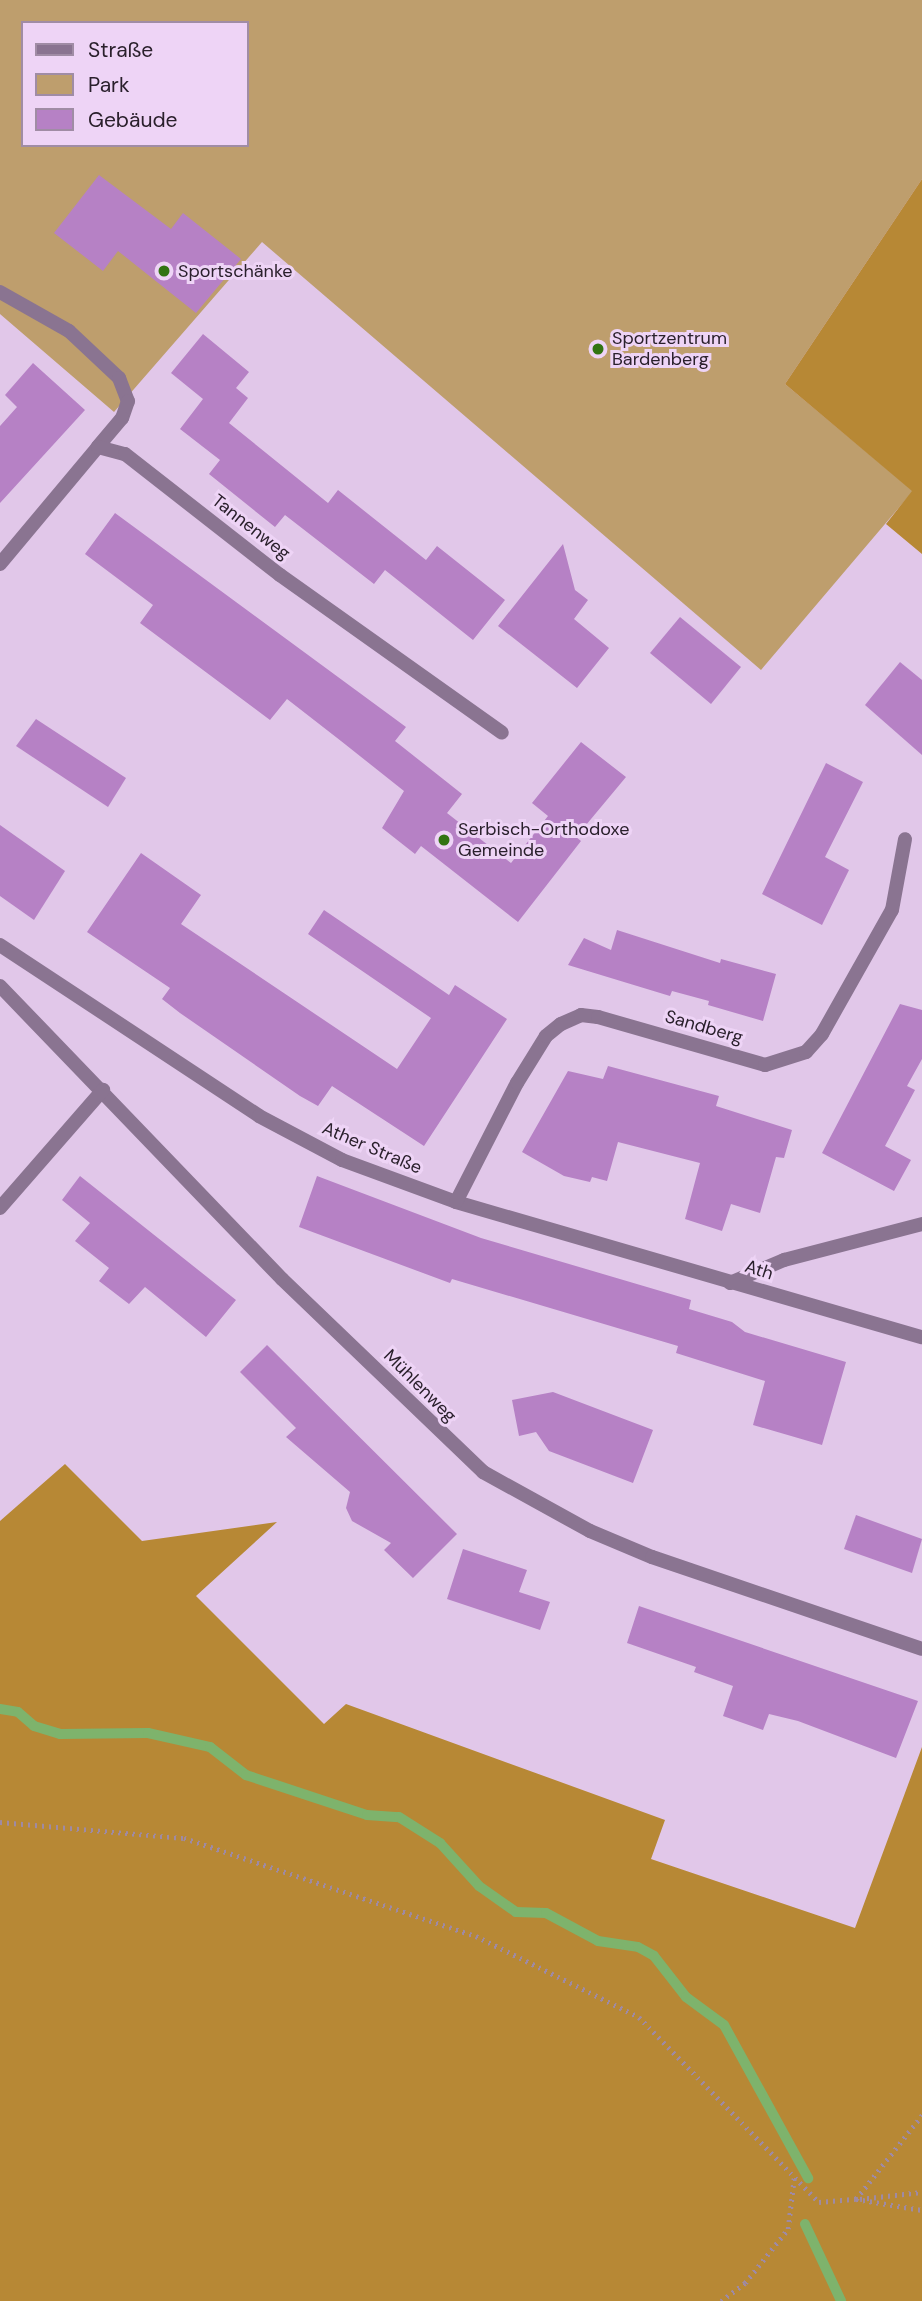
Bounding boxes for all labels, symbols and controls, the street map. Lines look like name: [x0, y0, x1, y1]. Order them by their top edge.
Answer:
legend: [21, 21, 248, 147]
text: Straße: [88, 36, 153, 64]
text: Park: [88, 71, 129, 99]
text: Gebäude: [88, 106, 178, 134]
place label: Sportschänke: [178, 260, 293, 282]
marker: Sportschänke: [156, 263, 172, 279]
place label: Sportzentrum Bardenberg: [612, 328, 727, 370]
marker: Sportzentrum Bardenberg: [590, 341, 606, 357]
street label: Tannenweg: [208, 490, 294, 564]
place label: Serbisch-Orthodoxe Gemeinde: [458, 819, 629, 862]
marker: Serbisch-Orthodoxe Gemeinde: [436, 832, 452, 848]
street label: Sandberg: [663, 1006, 745, 1048]
street label: Ather Straße: [319, 1117, 425, 1179]
street label: Ath: [742, 1255, 776, 1285]
street label: Mühlenweg: [379, 1345, 461, 1427]

